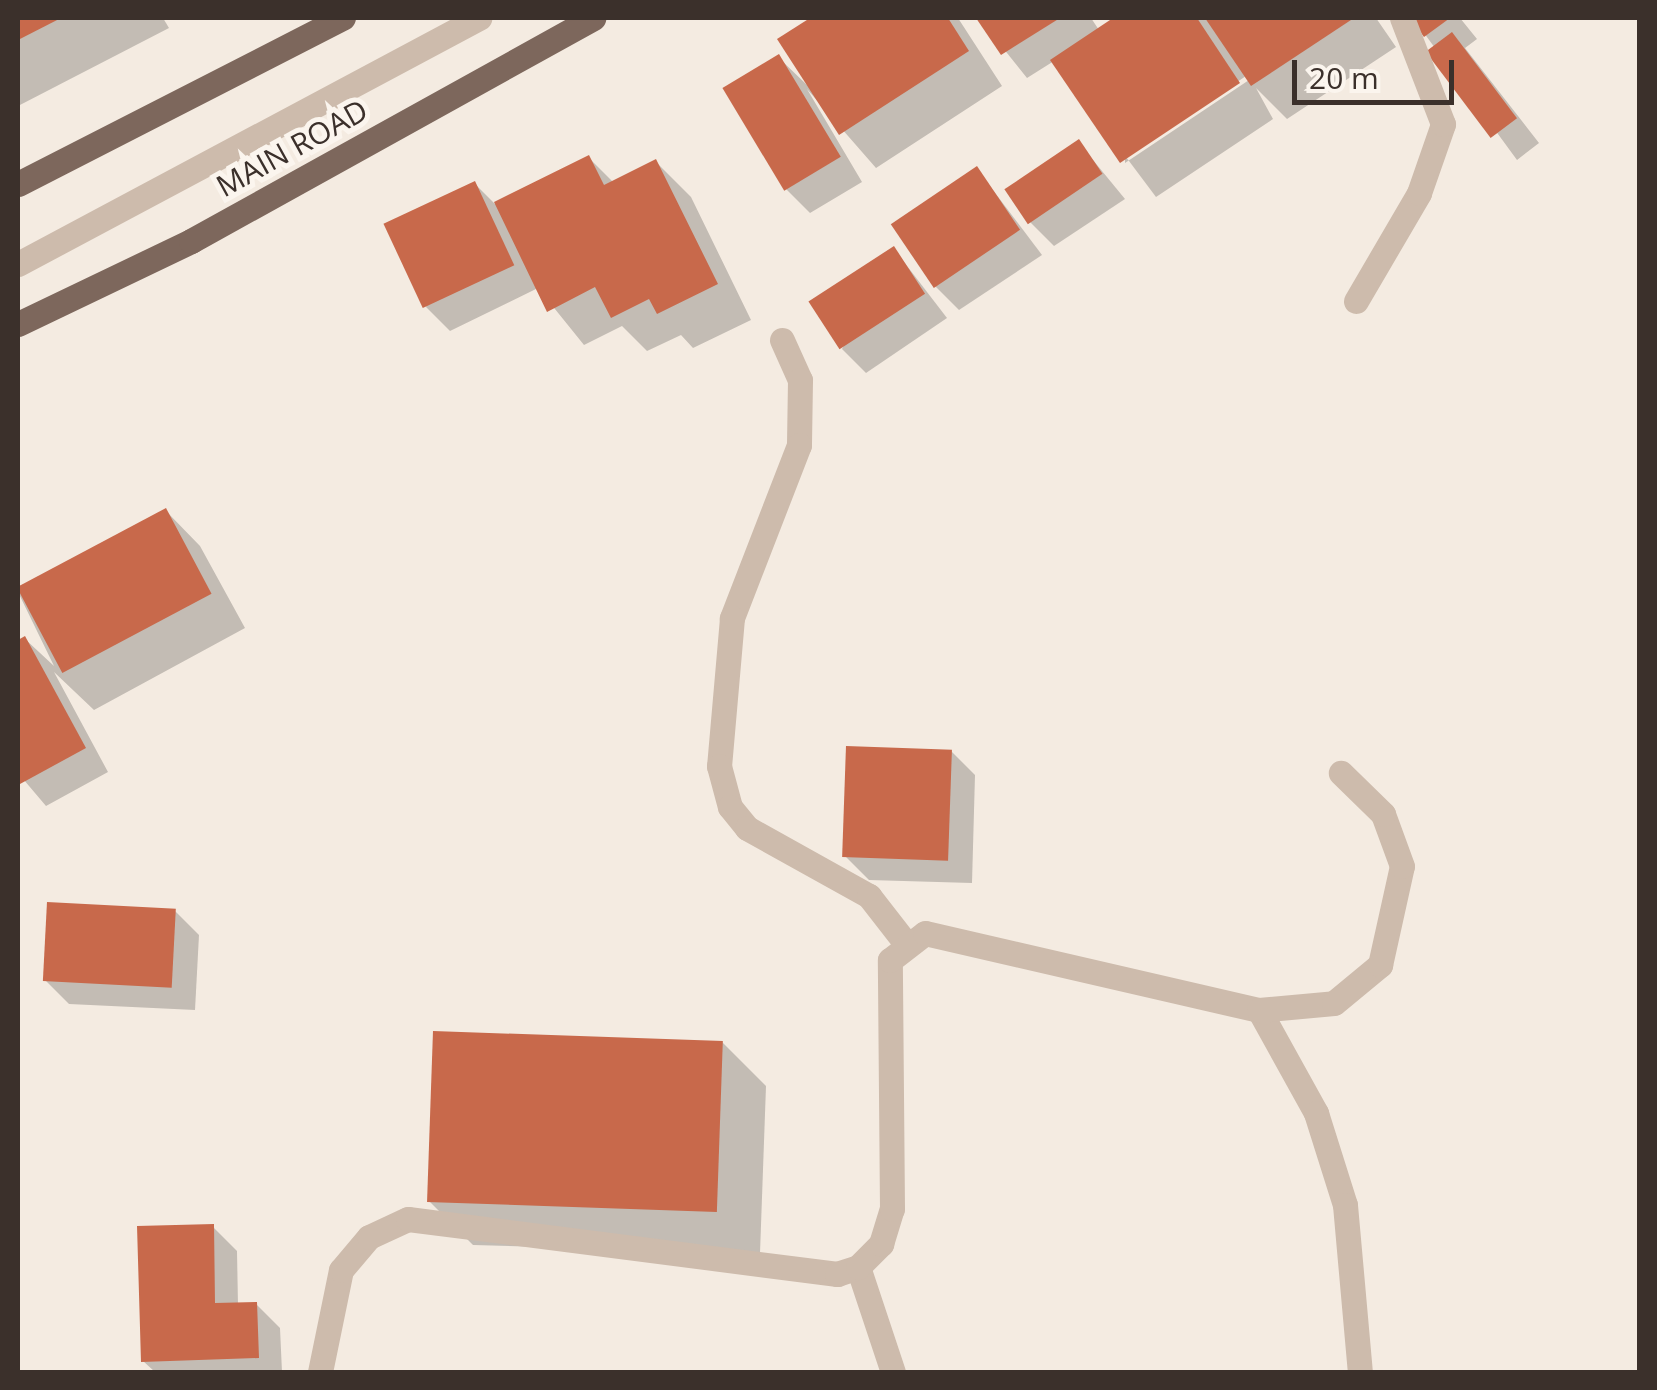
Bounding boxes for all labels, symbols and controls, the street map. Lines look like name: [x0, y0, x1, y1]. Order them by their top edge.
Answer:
scale bar: [1297, 40, 1460, 102]
text: 20 m: [1309, 57, 1379, 98]
street label: MAIN ROAD: [210, 92, 374, 204]

